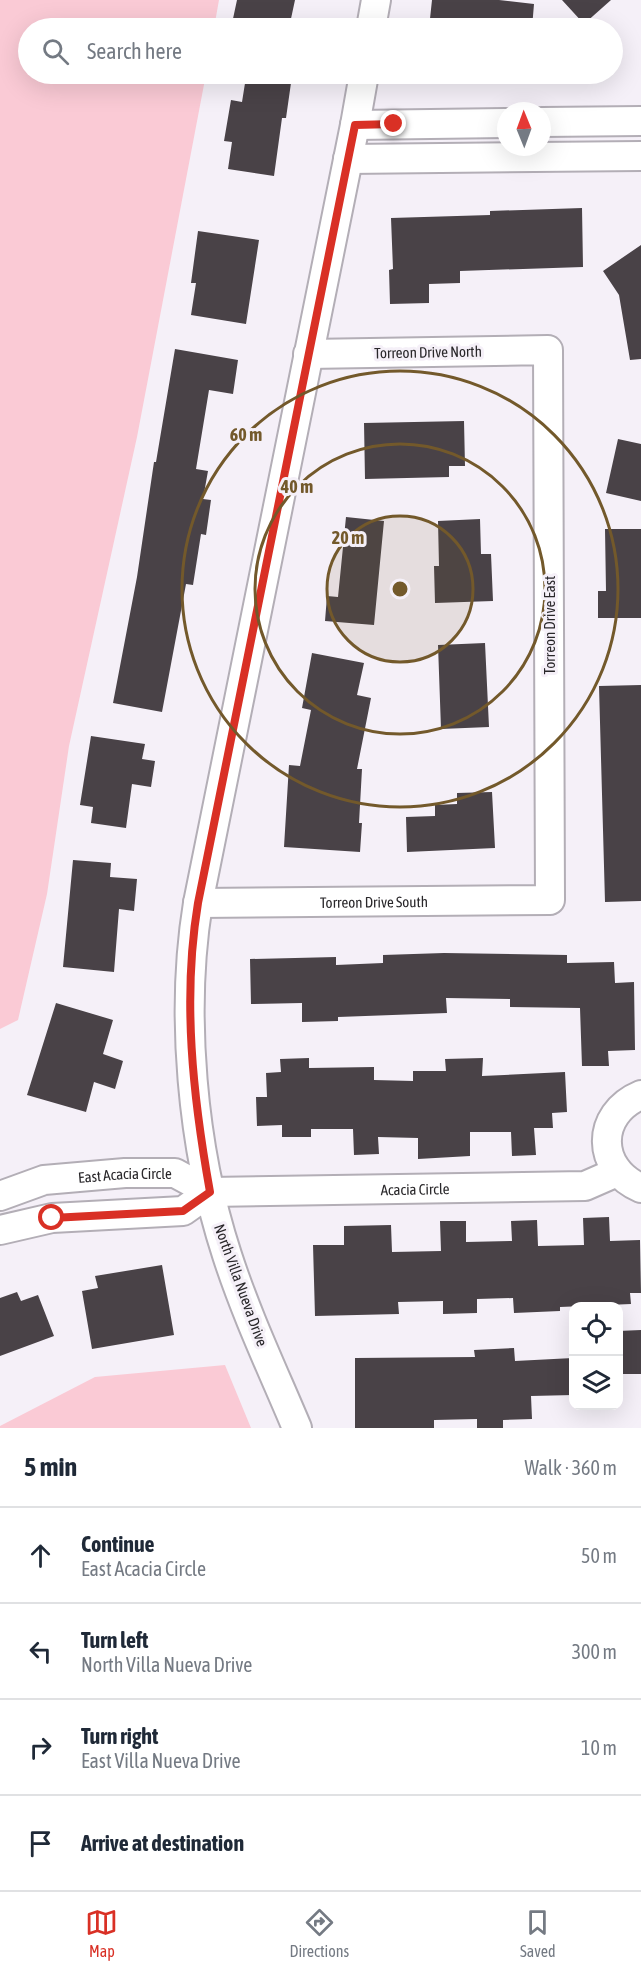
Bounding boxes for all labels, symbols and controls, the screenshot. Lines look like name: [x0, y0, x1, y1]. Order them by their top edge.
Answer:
search box: [18, 18, 623, 84]
icon: search: [39, 35, 72, 68]
text: Search here: [87, 38, 182, 64]
north arrow: [497, 102, 551, 156]
route end: [380, 110, 406, 136]
street label: Torreon Drive North: [374, 343, 482, 361]
text: 60 m: [230, 424, 262, 445]
text: 40 m: [280, 476, 313, 497]
text: 20 m: [332, 527, 364, 548]
street label: Torreon Drive East: [541, 576, 558, 674]
centre of rings: [390, 579, 410, 599]
street label: Torreon Drive South: [320, 893, 428, 910]
street label: East Acacia Circle: [77, 1165, 172, 1186]
street label: Acacia Circle: [380, 1180, 450, 1198]
route start: [38, 1204, 64, 1230]
street label: North Villa Nueva Drive: [211, 1222, 271, 1348]
map controls: [569, 1302, 623, 1410]
button: locate: [569, 1302, 623, 1356]
button: layers: [569, 1356, 623, 1410]
text: 5 min: [24, 1452, 77, 1482]
text: Walk · 360 m: [525, 1456, 617, 1479]
text: Continue: [81, 1531, 155, 1557]
icon: ahead: [24, 1539, 57, 1572]
text: 50 m: [581, 1544, 617, 1567]
text: East Acacia Circle: [81, 1557, 206, 1580]
text: Turn left: [81, 1627, 148, 1653]
icon: left: [24, 1635, 57, 1668]
text: 300 m: [572, 1640, 617, 1663]
text: North Villa Nueva Drive: [81, 1653, 252, 1676]
text: Turn right: [81, 1723, 158, 1749]
icon: right: [24, 1731, 57, 1764]
text: 10 m: [581, 1736, 617, 1759]
text: East Villa Nueva Drive: [81, 1749, 241, 1772]
icon: arrive: [24, 1827, 57, 1860]
text: Arrive at destination: [81, 1830, 244, 1856]
tab: Map: [85, 1906, 118, 1960]
tab: Directions: [289, 1906, 349, 1960]
tab: Saved: [520, 1906, 555, 1960]

